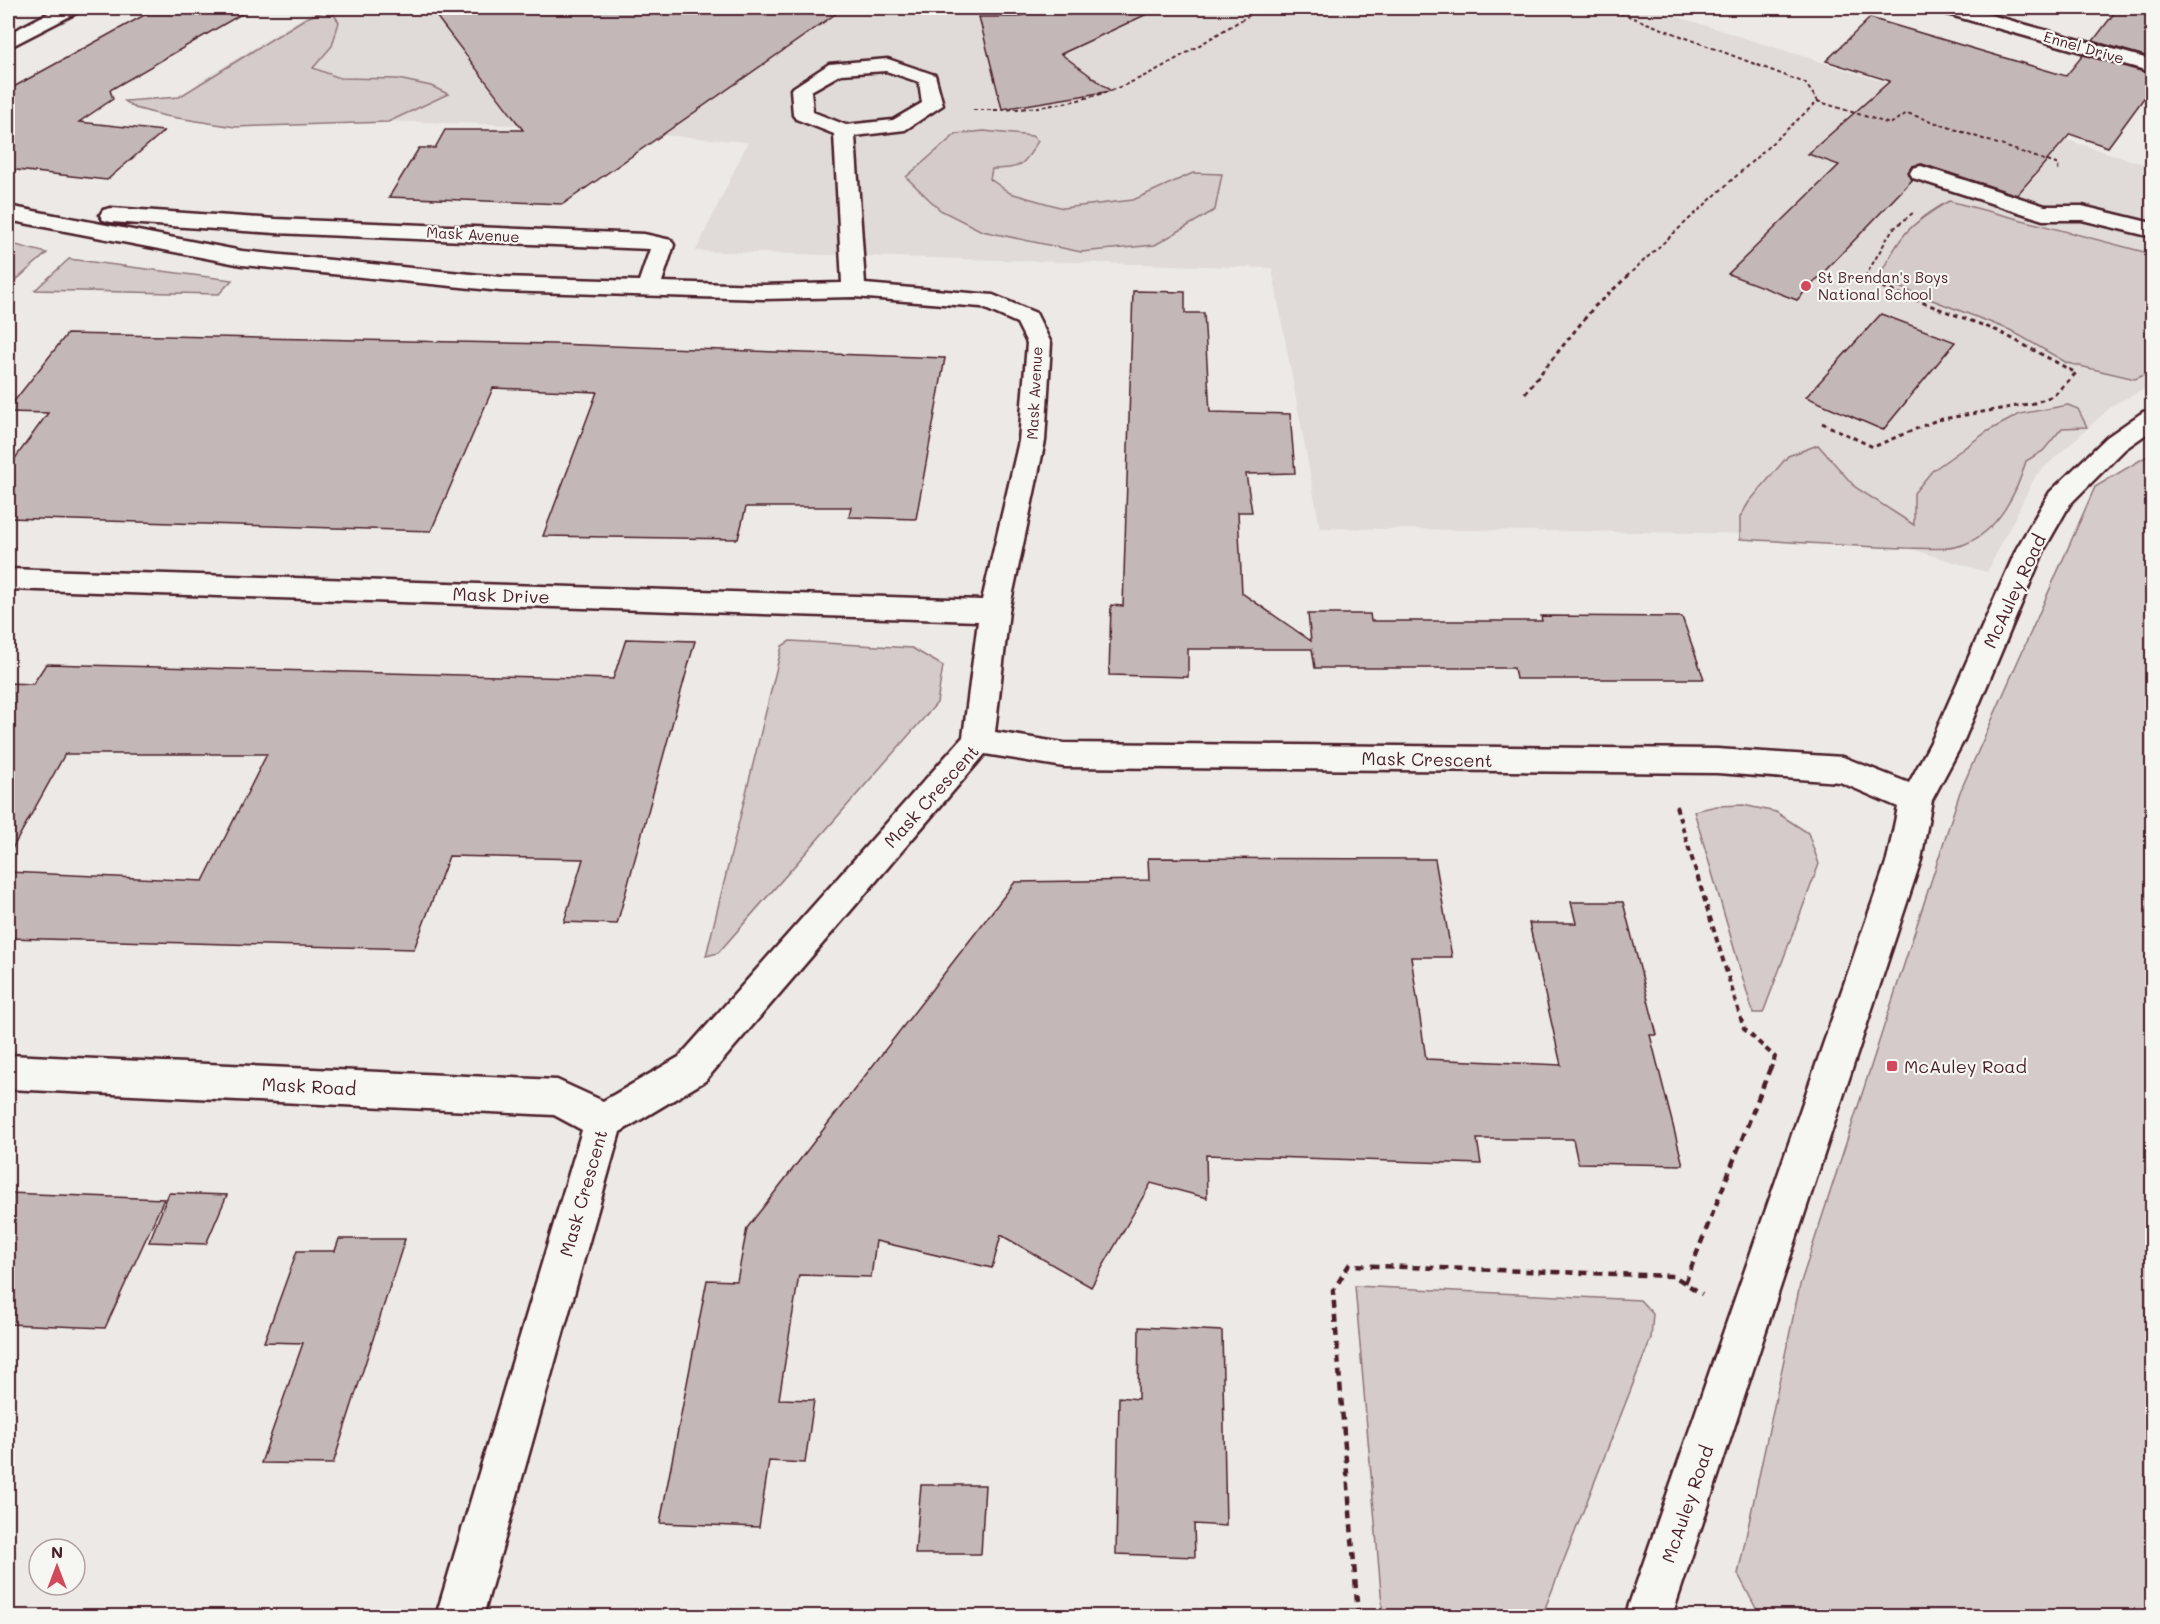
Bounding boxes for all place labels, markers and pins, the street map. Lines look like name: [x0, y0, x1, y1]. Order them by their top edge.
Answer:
place label: St Brendan's Boys National School: [1818, 267, 1948, 304]
marker: St Brendan's Boys National School: [1799, 279, 1813, 293]
place label: McAuley Road: [1904, 1054, 2027, 1078]
marker: McAuley Road: [1885, 1059, 1899, 1073]

